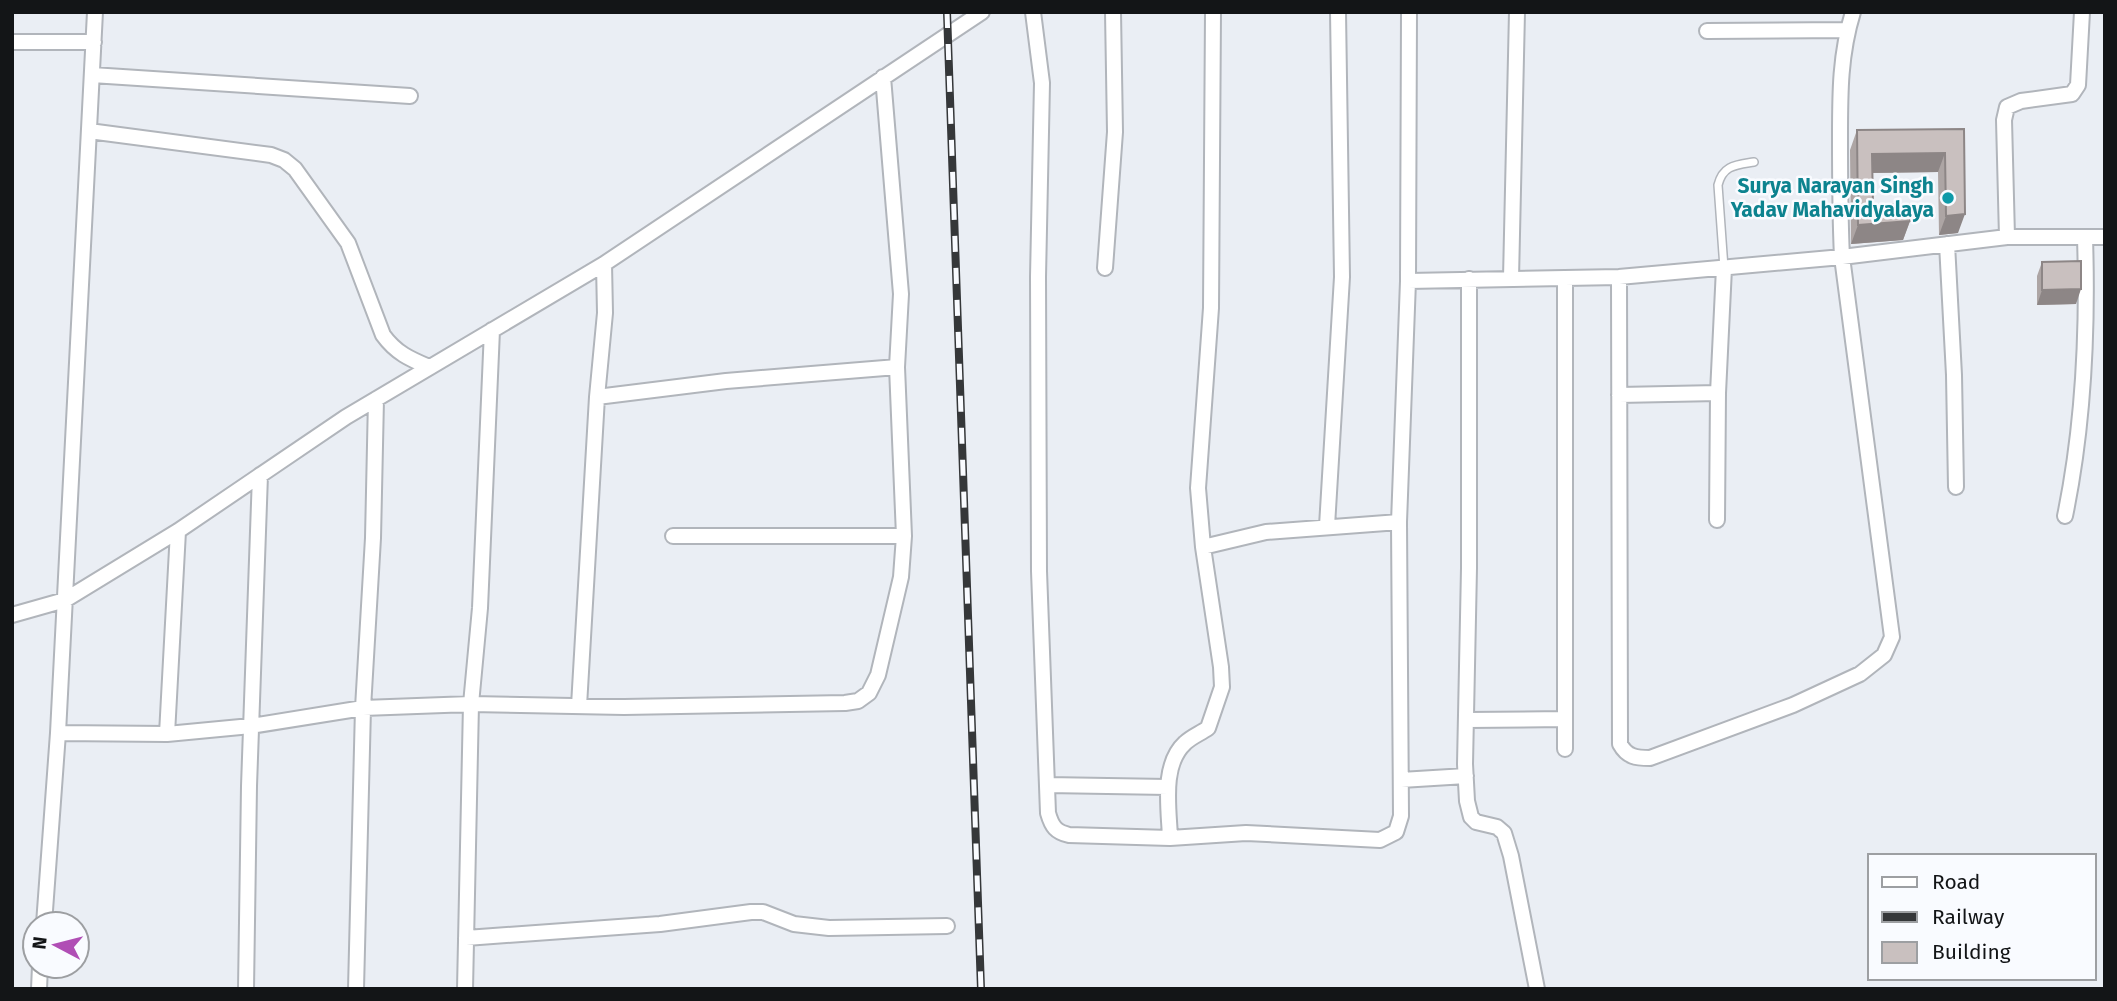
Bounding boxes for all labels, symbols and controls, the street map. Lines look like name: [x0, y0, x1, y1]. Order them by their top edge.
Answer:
place label: Surya Narayan Singh Yadav Mahavidyalaya: [1730, 173, 1934, 223]
marker: Surya Narayan Singh Yadav Mahavidyalaya: [1940, 190, 1956, 206]
legend: [1868, 854, 2096, 980]
text: Road: [1932, 869, 1980, 895]
text: Railway: [1932, 904, 2005, 930]
north arrow: [21, 910, 91, 980]
text: N: [27, 935, 52, 951]
text: Building: [1932, 939, 2011, 965]

